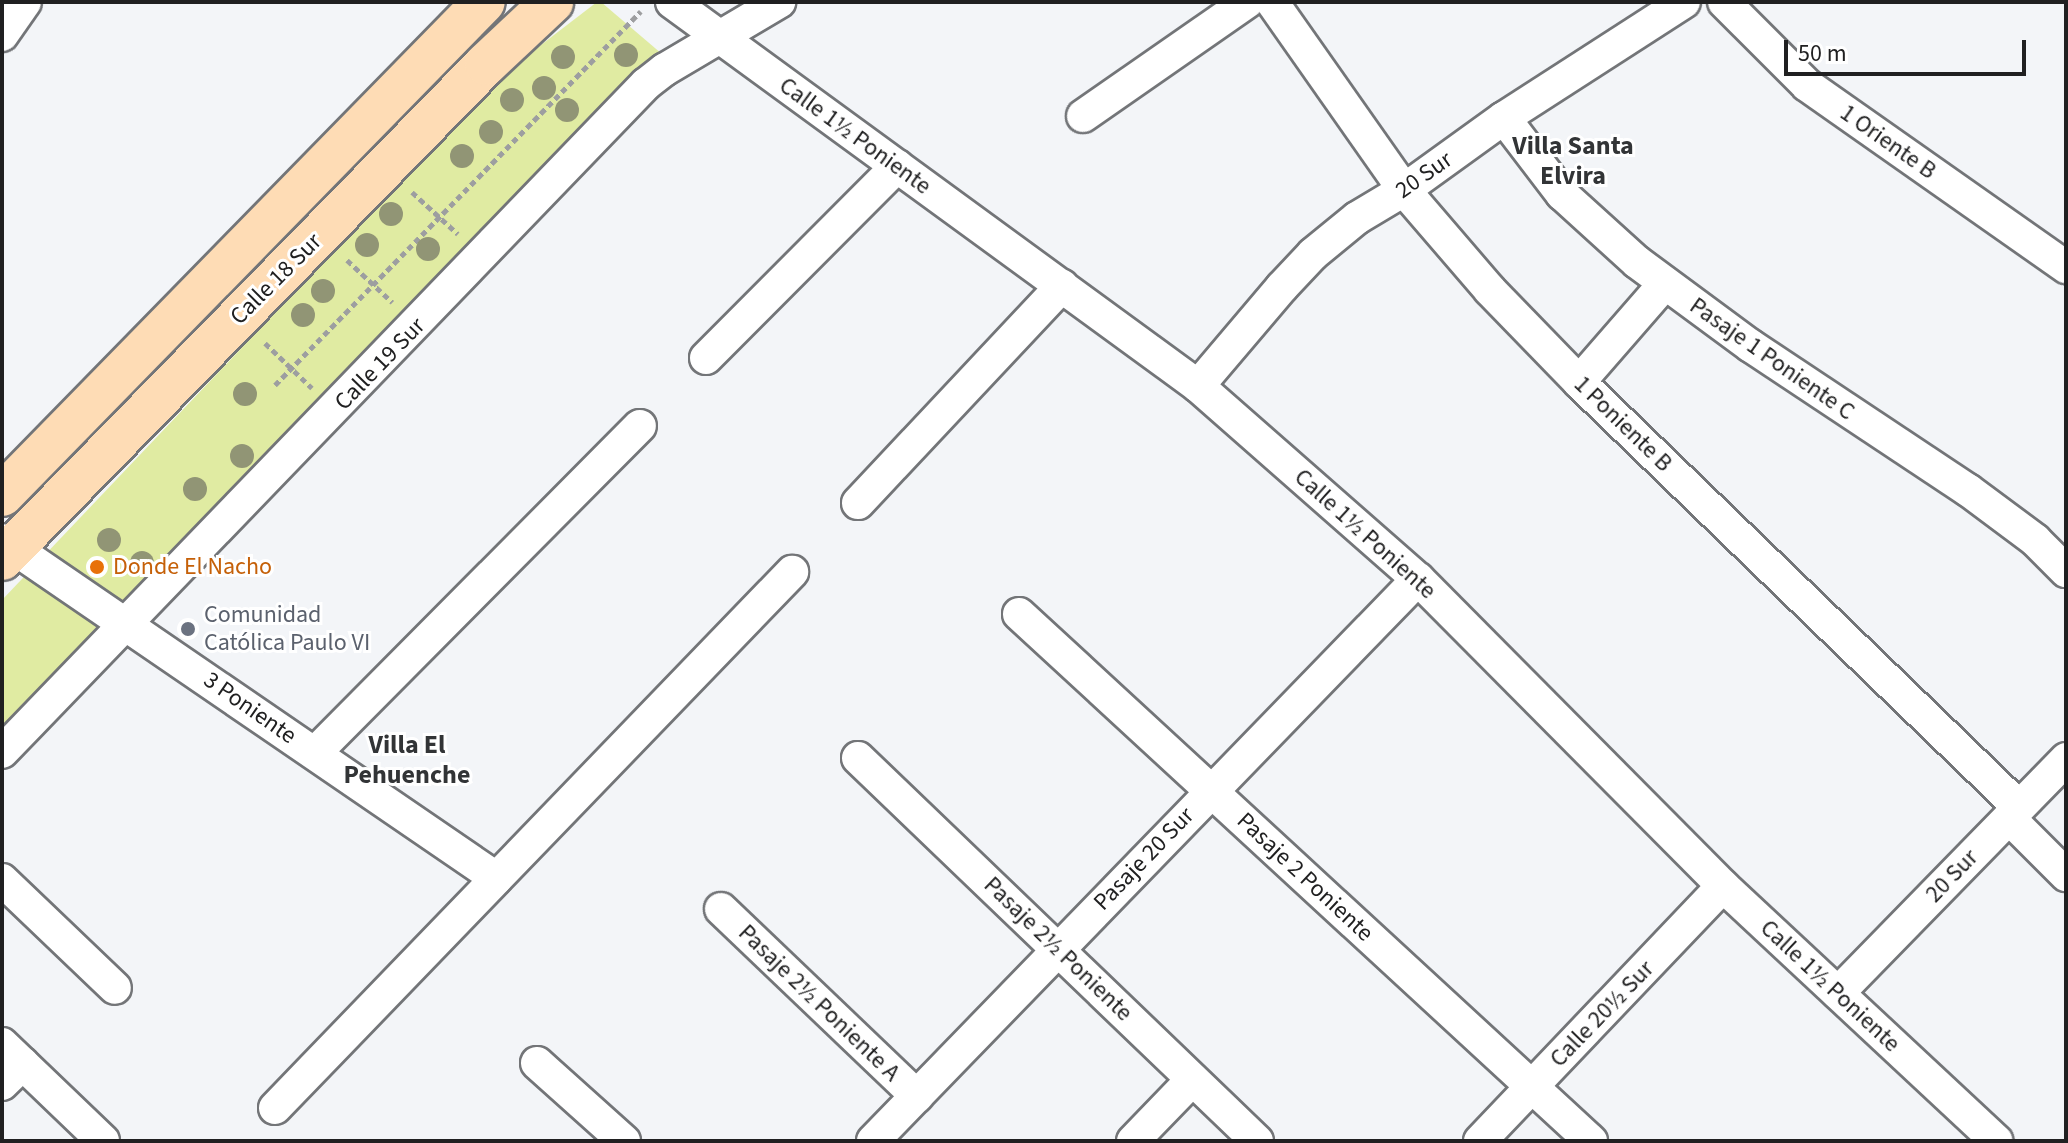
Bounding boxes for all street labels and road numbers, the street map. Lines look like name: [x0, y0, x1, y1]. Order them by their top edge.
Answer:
street label: Calle 1½ Poniente: [773, 71, 937, 201]
street label: 1 Oriente B: [1834, 99, 1942, 185]
street label: 20 Sur: [1390, 145, 1458, 205]
street label: Calle 18 Sur: [224, 227, 328, 331]
street label: Pasaje 1 Poniente C: [1684, 291, 1860, 427]
street label: Calle 19 Sur: [329, 312, 431, 416]
street label: 1 Poniente B: [1568, 370, 1678, 478]
street label: Calle 1½ Poniente: [1288, 463, 1442, 605]
street label: 3 Poniente: [198, 666, 302, 750]
street label: Pasaje 20 Sur: [1088, 801, 1200, 917]
street label: Pasaje 2 Poniente: [1231, 806, 1379, 948]
street label: 20 Sur: [1920, 843, 1984, 909]
street label: Pasaje 2½ Poniente: [978, 871, 1138, 1027]
street label: Calle 1½ Poniente: [1754, 914, 1906, 1058]
street label: Pasaje 2½ Poniente A: [732, 919, 906, 1087]
street label: Calle 20½ Sur: [1544, 955, 1660, 1073]

